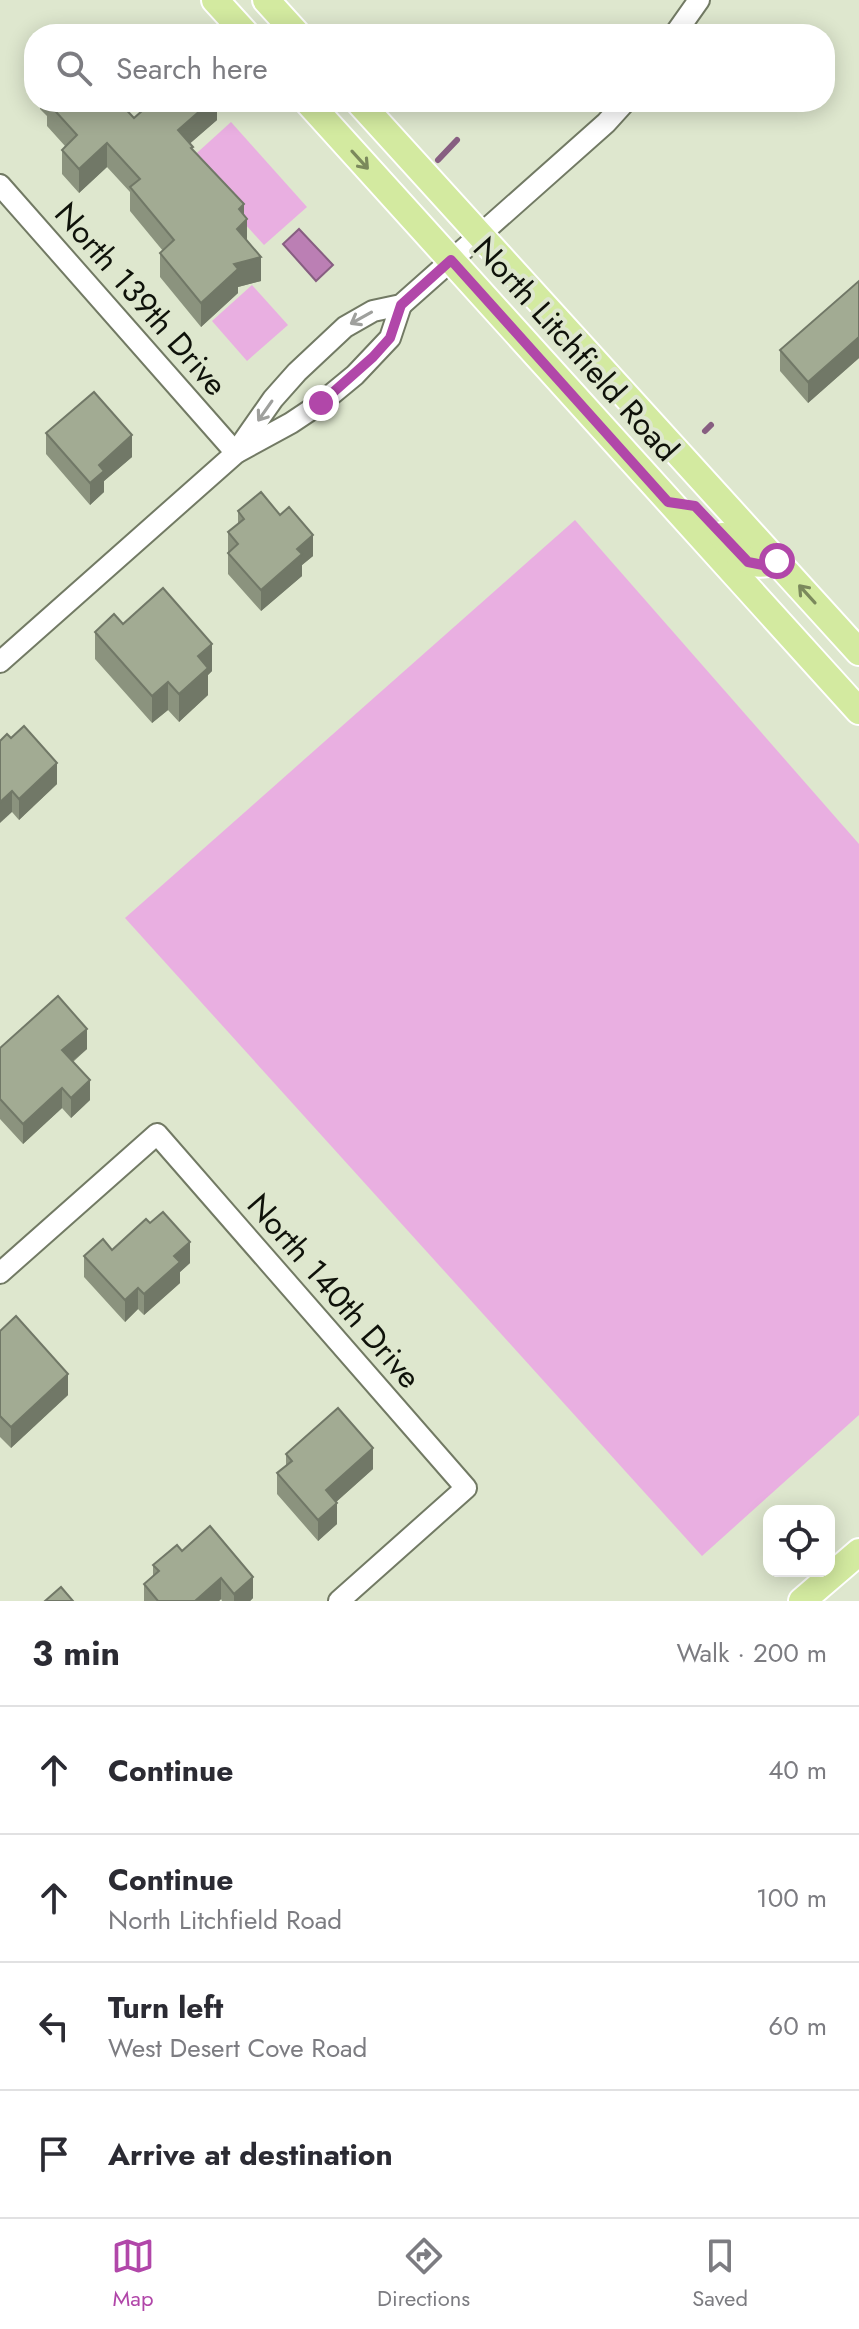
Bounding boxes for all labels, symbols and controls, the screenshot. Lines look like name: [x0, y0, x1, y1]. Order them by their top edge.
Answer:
search box: [24, 24, 835, 112]
icon: search: [52, 46, 96, 90]
text: Search here: [116, 47, 268, 90]
one-way arrow: [351, 149, 369, 169]
street label: North 139th Drive: [44, 192, 238, 406]
street label: North Litchfield Road: [463, 227, 689, 471]
one-way arrow: [350, 311, 374, 326]
route end: [303, 385, 339, 421]
one-way arrow: [257, 400, 273, 422]
route start: [759, 543, 795, 579]
one-way arrow: [798, 585, 816, 605]
street label: North 140th Drive: [236, 1184, 432, 1398]
map controls: [763, 1505, 835, 1577]
button: locate: [763, 1505, 835, 1577]
text: 3 min: [32, 1629, 120, 1678]
text: Walk · 200 m: [676, 1634, 827, 1672]
icon: ahead: [32, 1748, 76, 1792]
text: Continue: [108, 1749, 234, 1792]
text: 40 m: [768, 1751, 827, 1789]
text: Continue: [108, 1858, 234, 1901]
icon: ahead: [32, 1876, 76, 1920]
text: 100 m: [756, 1879, 827, 1917]
text: North Litchfield Road: [108, 1901, 342, 1939]
text: Turn left: [108, 1986, 223, 2029]
icon: left: [32, 2004, 76, 2048]
text: 60 m: [768, 2007, 827, 2045]
text: West Desert Cove Road: [108, 2029, 367, 2067]
icon: arrive: [32, 2132, 76, 2176]
text: Arrive at destination: [108, 2133, 393, 2176]
tab: Map: [111, 2234, 155, 2314]
tab: Directions: [377, 2234, 470, 2314]
tab: Saved: [692, 2234, 748, 2314]

